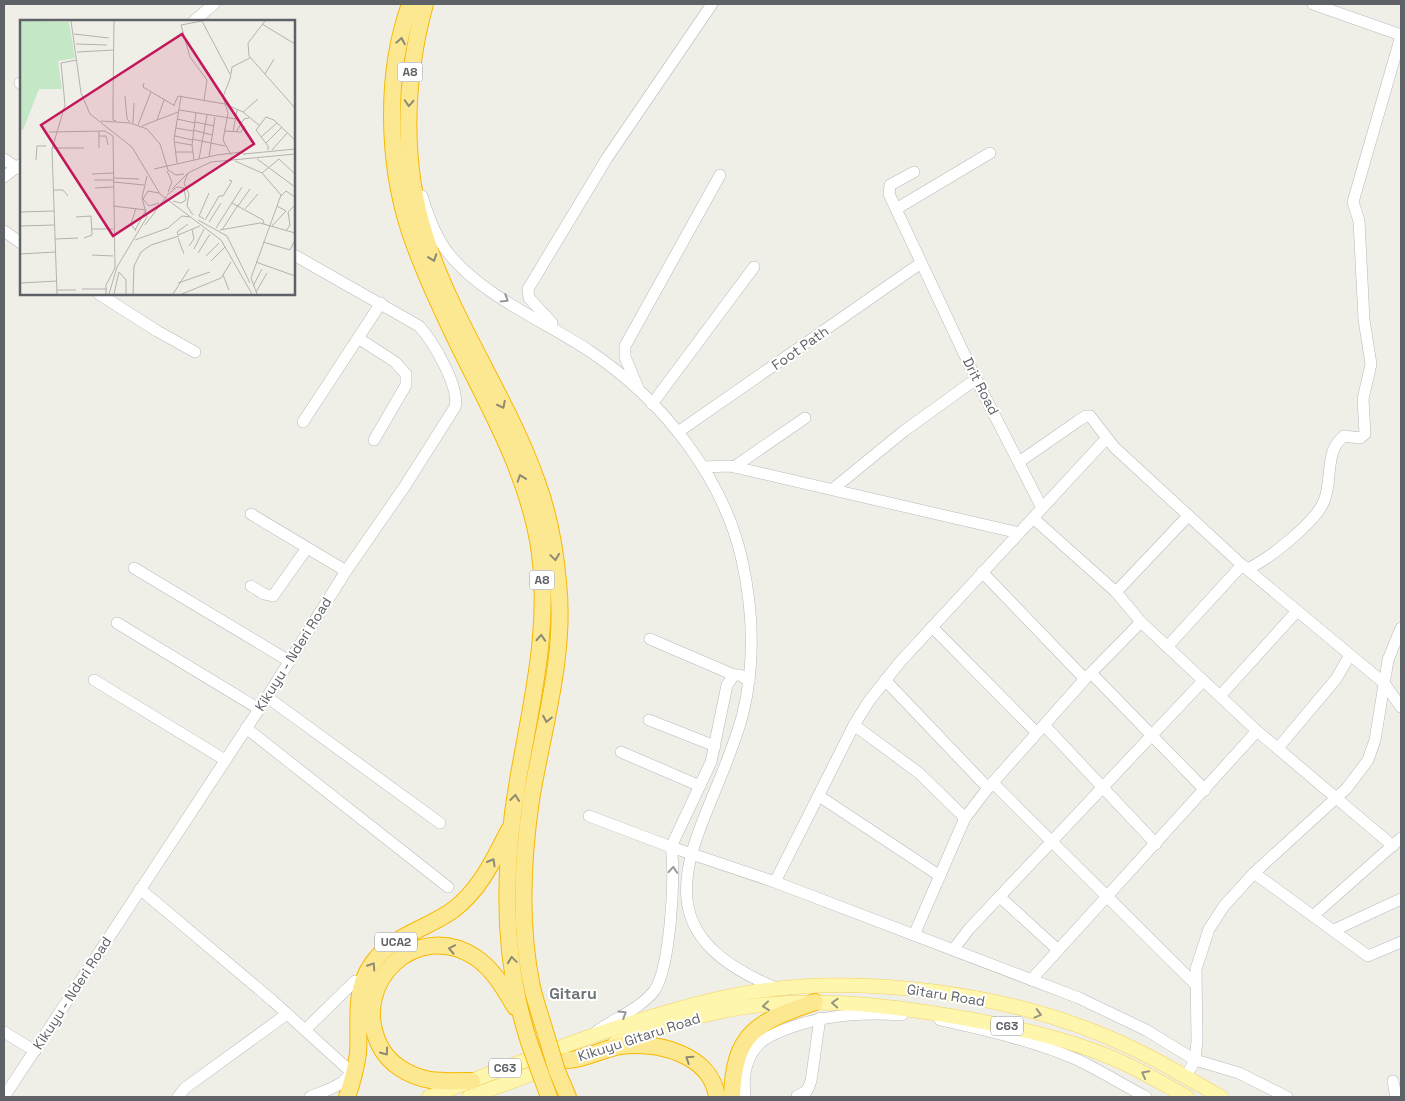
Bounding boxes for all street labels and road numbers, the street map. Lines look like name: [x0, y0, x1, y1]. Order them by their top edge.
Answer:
road number: A8: [398, 62, 422, 82]
street label: Foot Path: [768, 322, 832, 374]
street label: Drit Road: [959, 354, 1003, 418]
road number: A8: [530, 570, 554, 590]
street label: Kikuyu - Nderi Road: [251, 594, 335, 714]
road number: UCA2: [375, 932, 417, 952]
street label: Kikuyu - Nderi Road: [29, 933, 115, 1053]
street label: Gitaru Road: [906, 980, 986, 1010]
street label: Kikuyu Gitaru Road: [575, 1009, 703, 1065]
road number: C63: [991, 1016, 1023, 1036]
road number: C63: [489, 1058, 521, 1078]

